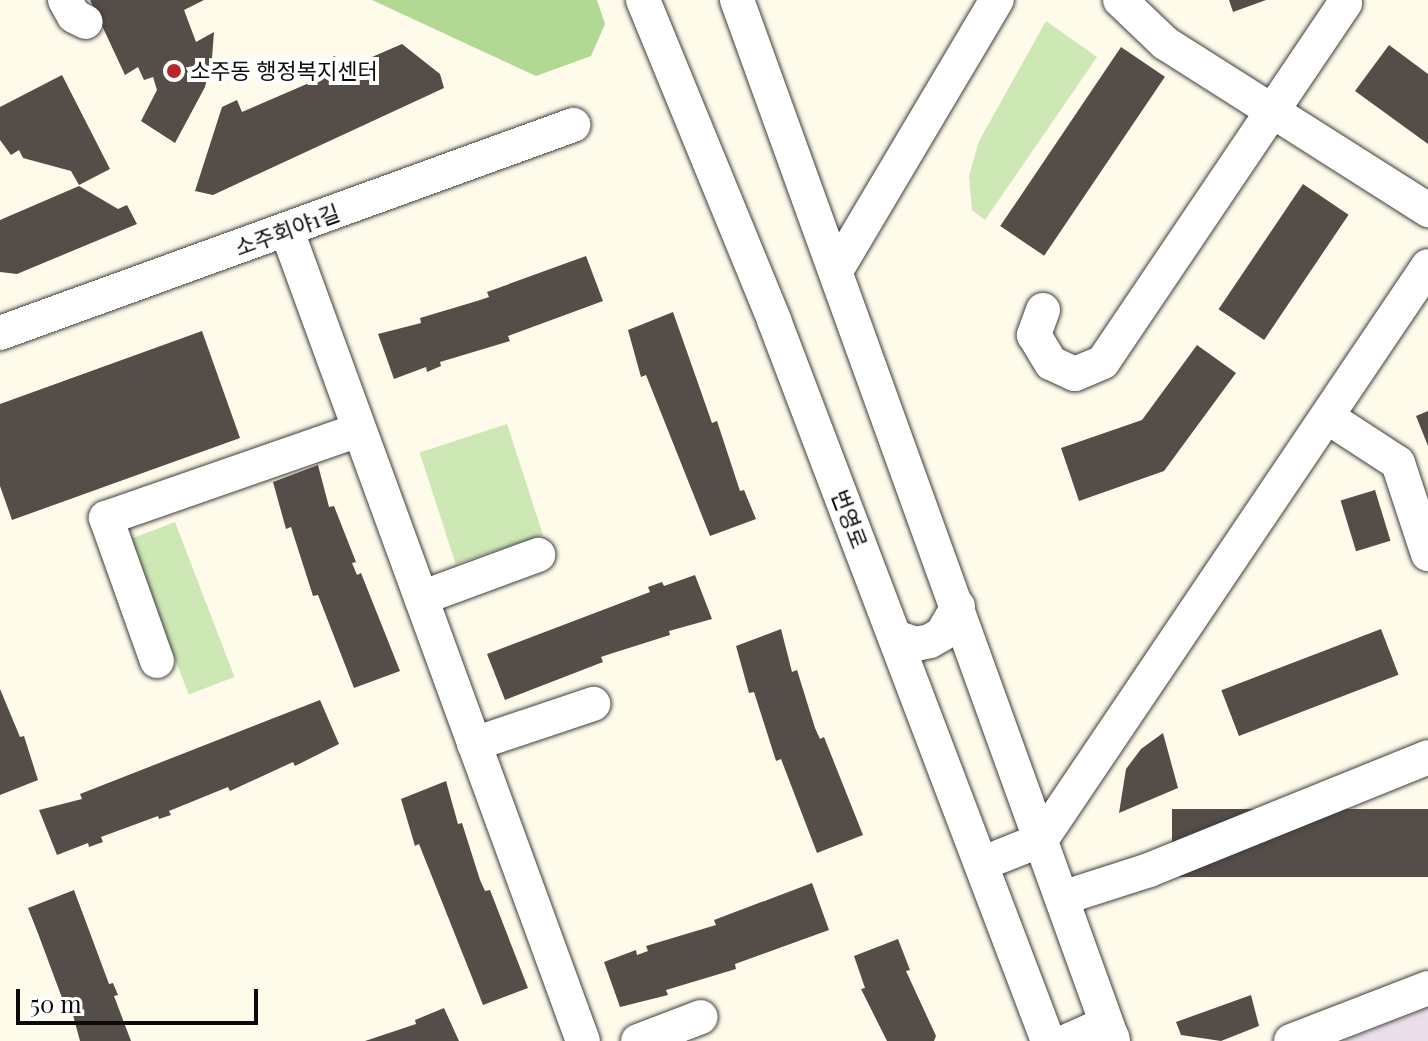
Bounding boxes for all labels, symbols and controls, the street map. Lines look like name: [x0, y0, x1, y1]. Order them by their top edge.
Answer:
place label: 소주동 행정복지센터: [190, 58, 378, 84]
marker: 소주동 행정복지센터: [165, 62, 183, 80]
street label: 소주회야1길: [231, 199, 343, 261]
street label: 번영로: [827, 486, 873, 552]
scale bar: [20, 973, 262, 1023]
text: 50 m: [30, 987, 82, 1019]

